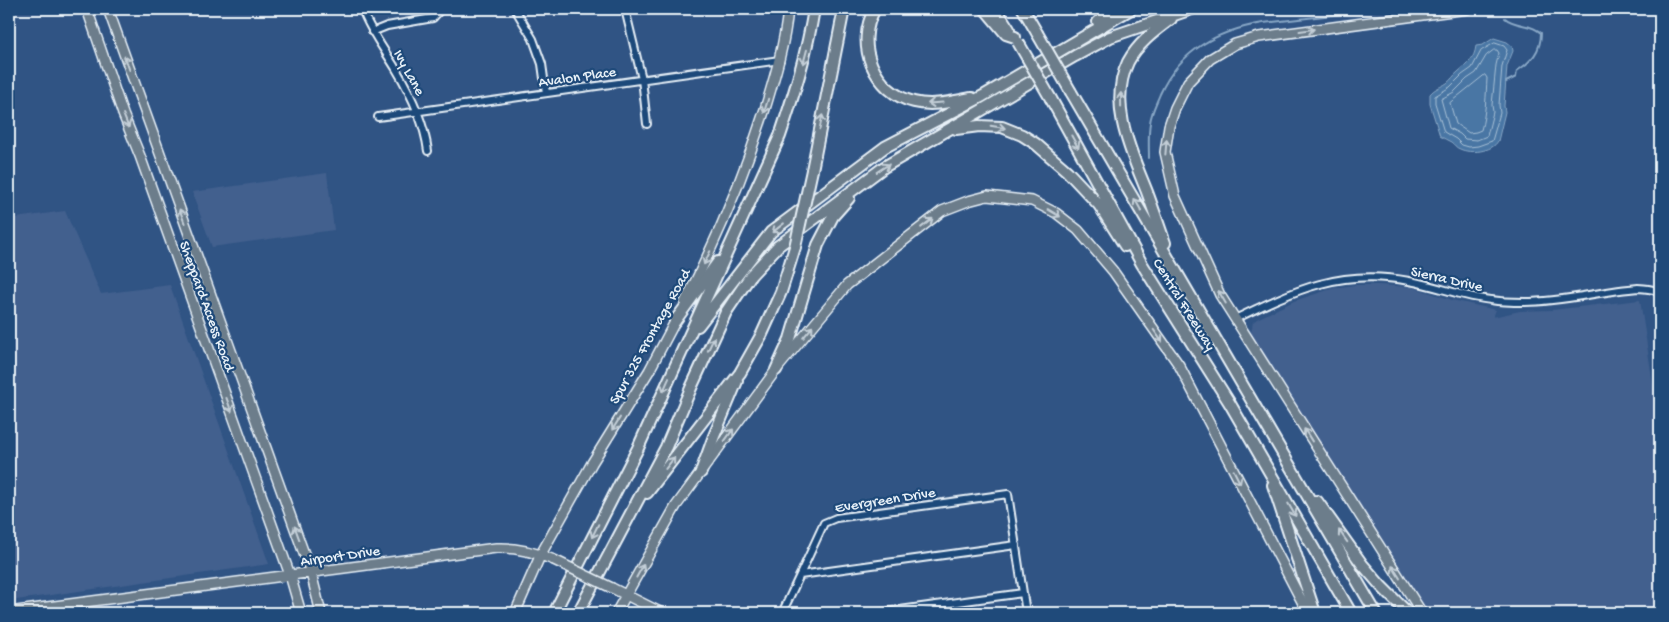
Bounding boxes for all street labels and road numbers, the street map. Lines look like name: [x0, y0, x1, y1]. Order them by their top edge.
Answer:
street label: Ivy Lane: [388, 47, 428, 99]
street label: Avalon Place: [537, 64, 618, 92]
street label: Sheppard Access Road: [174, 239, 239, 376]
street label: Central Freeway: [1148, 256, 1219, 355]
street label: Sierra Drive: [1409, 263, 1484, 297]
street label: Spur 325 Frontage Road: [606, 265, 696, 408]
street label: Evergreen Drive: [834, 484, 937, 518]
street label: Airport Drive: [299, 542, 382, 571]

